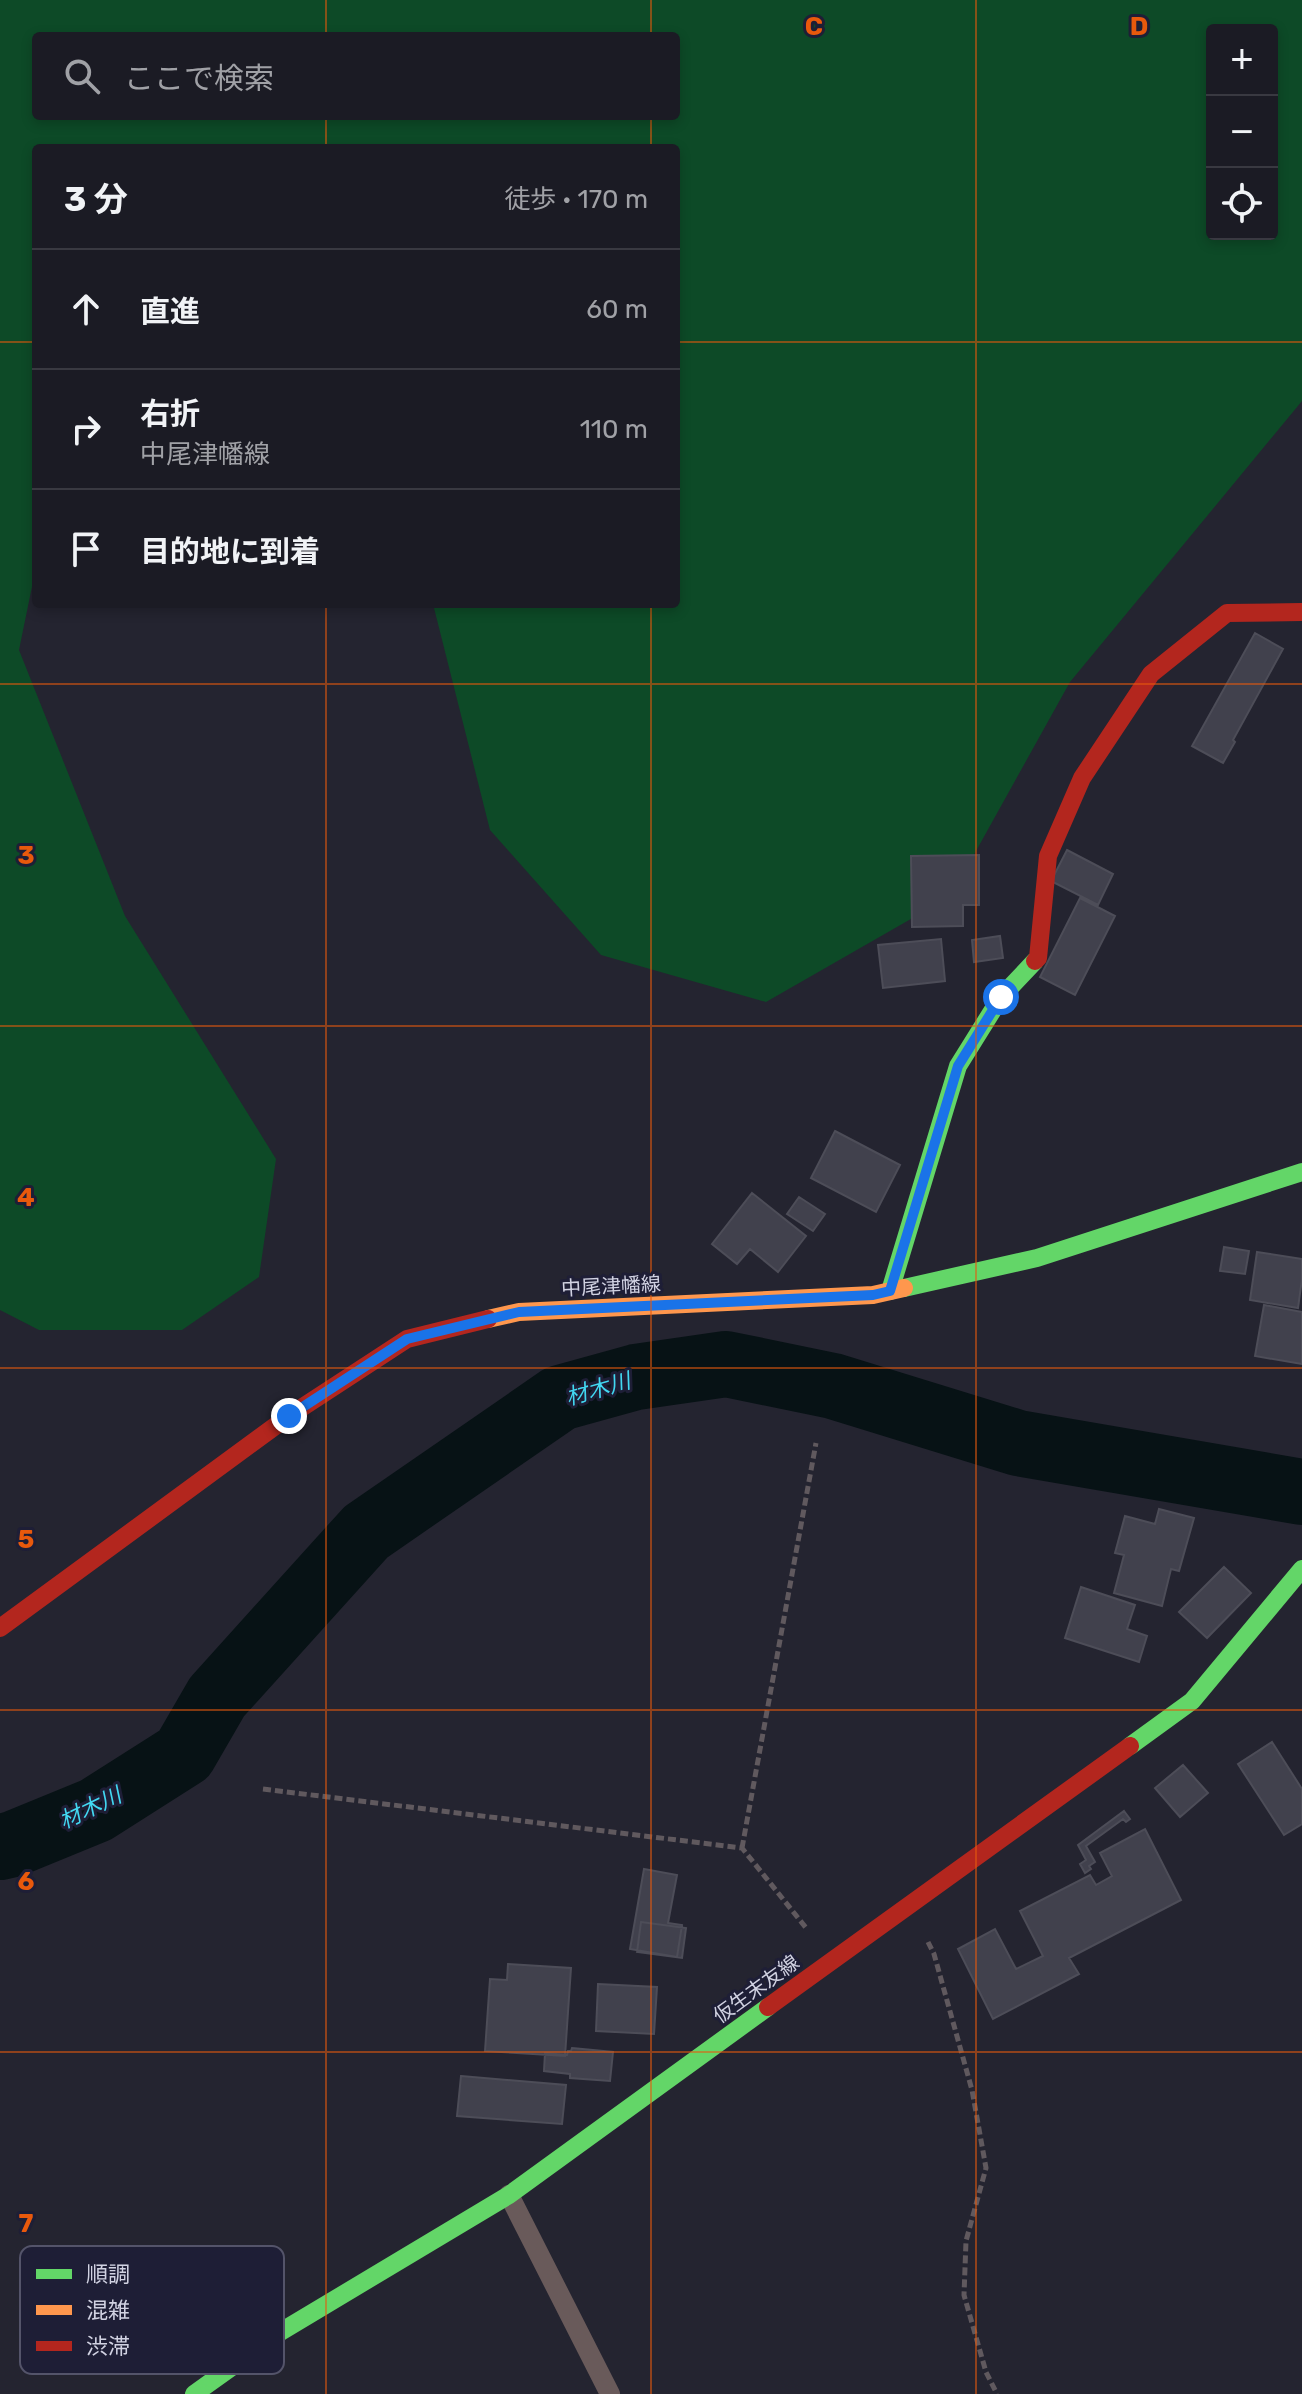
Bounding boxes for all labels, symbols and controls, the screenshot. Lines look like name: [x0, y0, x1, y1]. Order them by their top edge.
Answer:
text: C: [805, 11, 823, 42]
text: D: [1130, 11, 1148, 42]
map controls: [1206, 24, 1278, 240]
button: +: [1206, 24, 1278, 96]
search box: [32, 32, 680, 120]
icon: search: [60, 54, 104, 98]
text: ここで検索: [124, 61, 274, 97]
button: −: [1206, 96, 1278, 168]
button: locate: [1206, 168, 1278, 240]
text: 3 分: [64, 179, 128, 220]
text: 徒歩 · 170 m: [504, 184, 648, 215]
icon: ahead: [64, 287, 108, 331]
text: 直進: [140, 294, 200, 330]
text: 60 m: [586, 294, 648, 325]
text: 右折: [140, 396, 200, 432]
icon: right: [64, 407, 108, 451]
text: 110 m: [580, 414, 648, 445]
text: 中尾津幡線: [140, 439, 270, 470]
icon: arrive: [64, 527, 108, 571]
text: 目的地に到着: [140, 534, 320, 570]
text: 3: [17, 840, 35, 871]
route start: [983, 979, 1019, 1015]
text: 4: [17, 1182, 35, 1213]
street label: 中尾津幡線: [560, 1271, 662, 1301]
water label: 材木川: [563, 1366, 635, 1411]
route end: [271, 1398, 307, 1434]
text: 5: [18, 1524, 34, 1555]
water label: 材木川: [54, 1781, 127, 1835]
text: 6: [18, 1866, 35, 1897]
street label: 仮生末友線: [708, 1950, 804, 2028]
text: 7: [19, 2208, 34, 2239]
legend: [20, 2246, 284, 2374]
text: 順調: [86, 2261, 130, 2288]
text: 混雑: [86, 2297, 130, 2324]
text: 渋滞: [86, 2333, 130, 2360]

